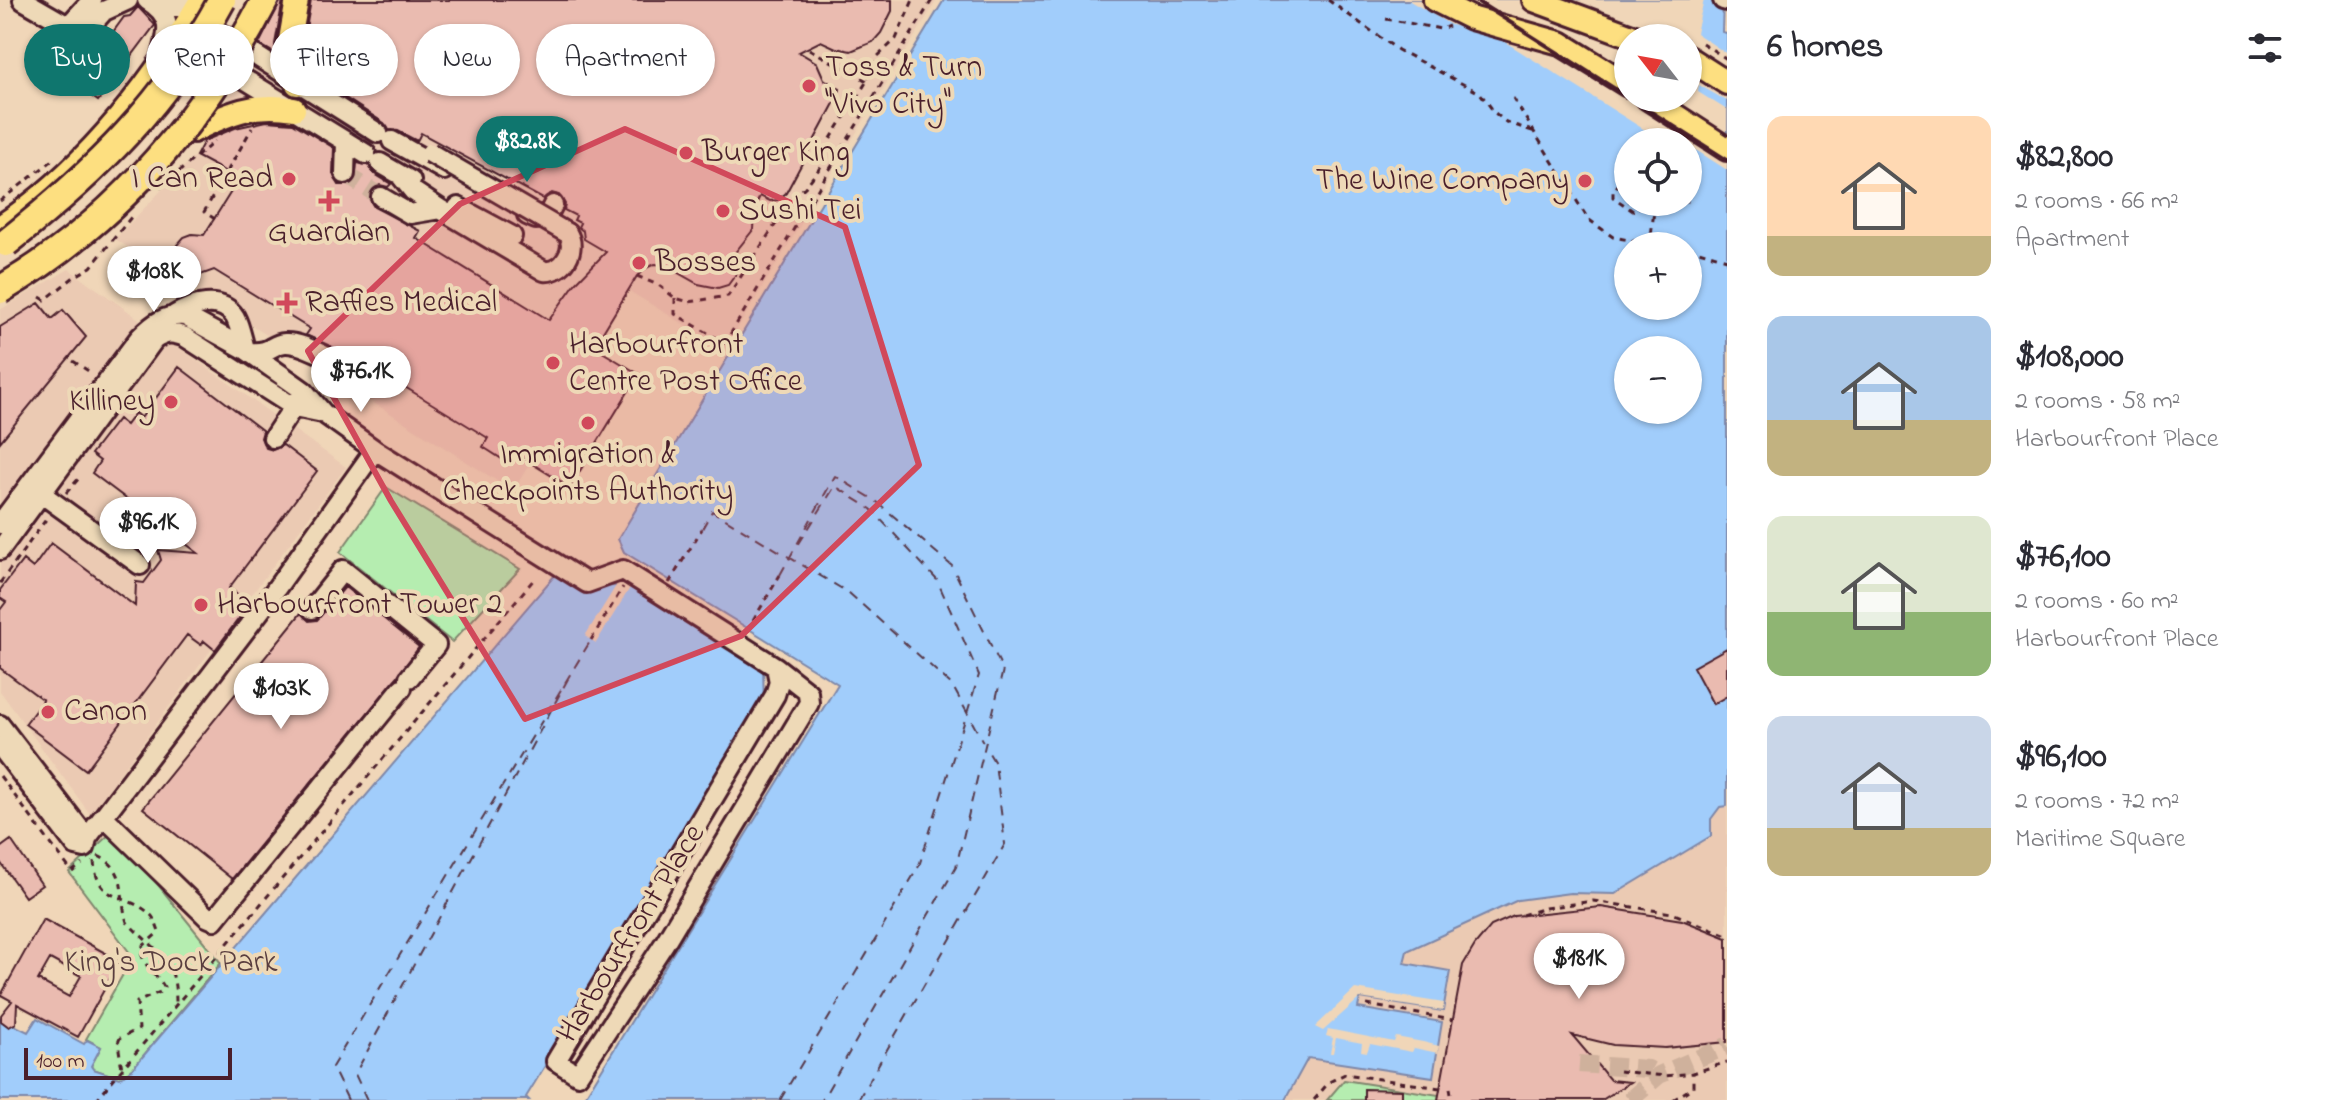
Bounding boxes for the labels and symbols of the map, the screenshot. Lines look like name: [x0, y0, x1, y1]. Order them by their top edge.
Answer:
north arrow: [1614, 24, 1702, 112]
place label: Toss & Turn "Vivo City": [825, 45, 982, 129]
marker: Toss & Turn "Vivo City": [800, 77, 818, 95]
pin: $82.8K: [462, 116, 592, 184]
place label: Burger King: [701, 130, 850, 177]
marker: Burger King: [677, 144, 695, 162]
place label: I Can Read: [132, 156, 273, 203]
place label: The Wine Company: [1316, 158, 1569, 205]
marker: I Can Read: [280, 170, 298, 188]
marker: The Wine Company: [1576, 172, 1594, 190]
place label: Sushi Tei: [739, 188, 861, 235]
marker: Guardian: [320, 192, 338, 210]
marker: Sushi Tei: [714, 202, 732, 220]
place label: Guardian: [268, 210, 390, 257]
place label: Bosses: [654, 240, 756, 287]
pin: $108K: [98, 246, 210, 314]
marker: Bosses: [630, 254, 648, 272]
place label: Raffles Medical: [305, 280, 497, 327]
marker: Raffles Medical: [276, 292, 298, 314]
place label: Harbourfront Centre Post Office: [569, 322, 803, 406]
pin: $76.1K: [296, 346, 426, 414]
marker: Harbourfront Centre Post Office: [544, 354, 562, 372]
place label: Killiney: [69, 379, 155, 426]
marker: Killiney: [162, 393, 180, 411]
marker: Immigration & Checkpoints Authority: [579, 414, 597, 432]
place label: Immigration & Checkpoints Authority: [443, 432, 733, 516]
pin: $96.1K: [83, 497, 213, 565]
place label: Harbourfront Tower 2: [217, 582, 502, 629]
marker: Harbourfront Tower 2: [192, 596, 210, 614]
pin: $103K: [225, 663, 337, 731]
place label: Canon: [64, 689, 147, 736]
marker: Canon: [39, 703, 57, 721]
street label: Harbourfront Place: [546, 815, 719, 1053]
pin: $181K: [1523, 933, 1635, 1001]
park label: King's Dock Park: [64, 940, 279, 987]
scale bar: [24, 1044, 232, 1080]

